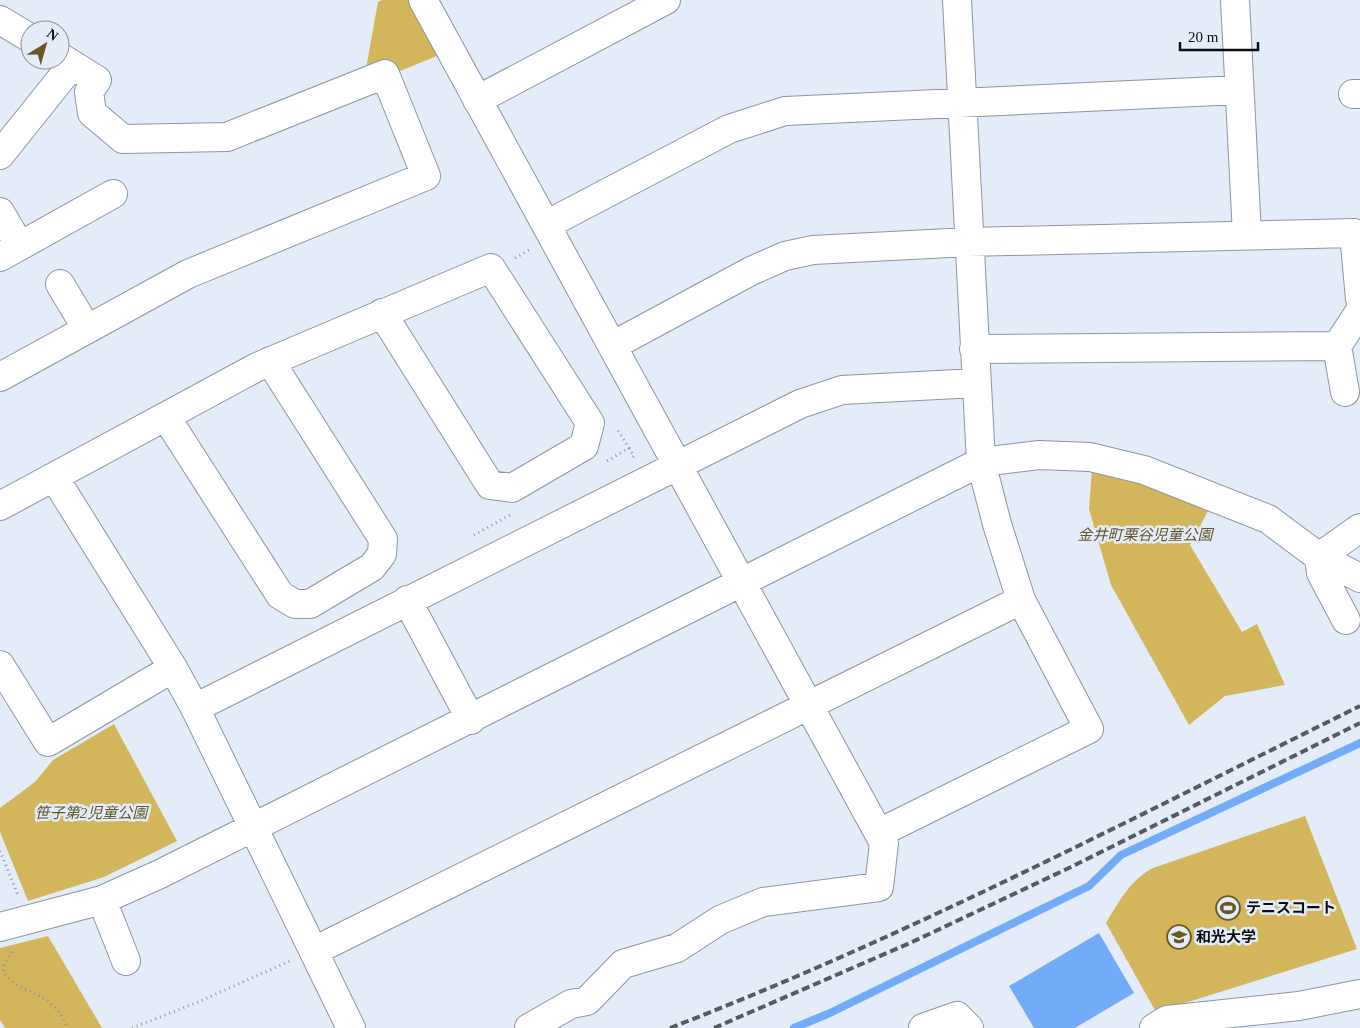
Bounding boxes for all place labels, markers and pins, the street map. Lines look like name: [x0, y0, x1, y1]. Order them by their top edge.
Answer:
sports icon: テニスコート: [1215, 895, 1241, 921]
place label: テニスコート: [1246, 900, 1336, 916]
school or university icon: 和光大学: [1166, 924, 1192, 950]
place label: 和光大学: [1196, 929, 1256, 945]

